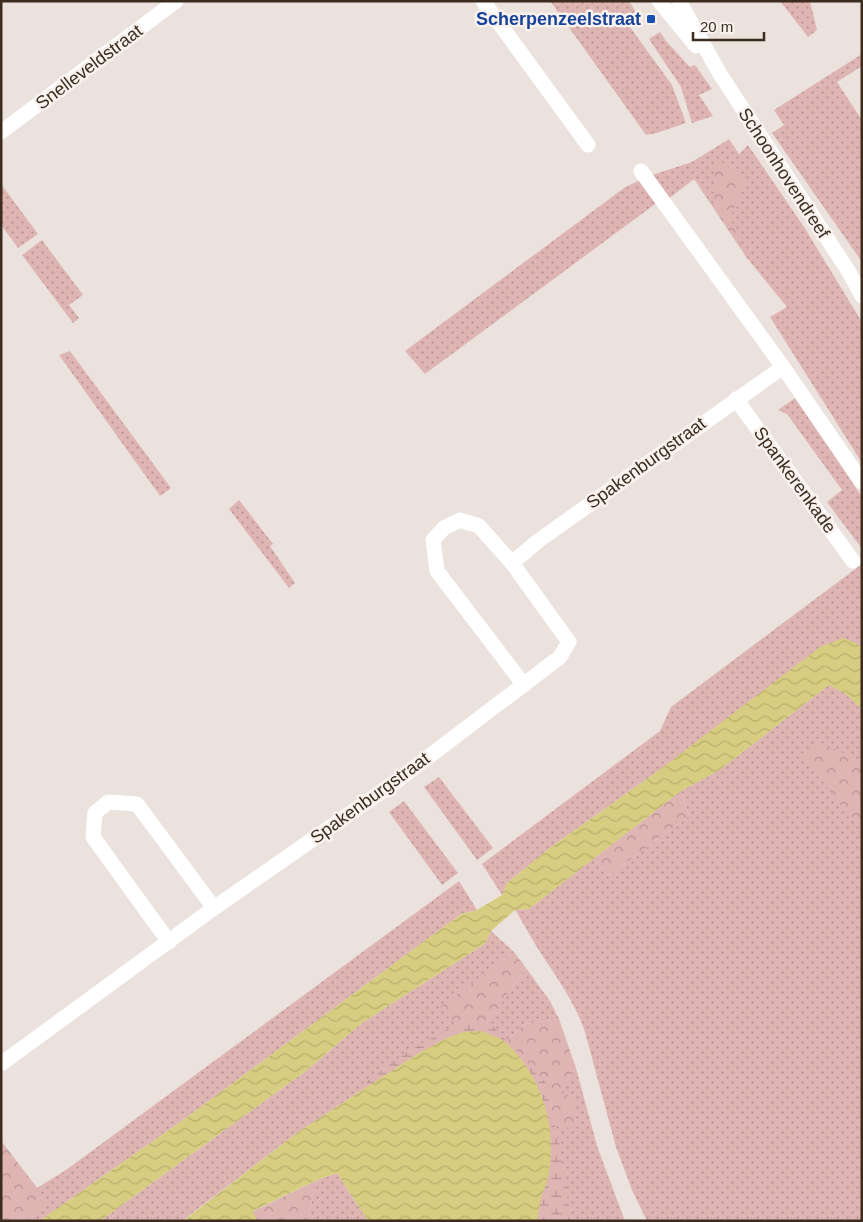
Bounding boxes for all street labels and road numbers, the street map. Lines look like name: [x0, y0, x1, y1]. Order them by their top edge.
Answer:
street label: Snelleveldstraat: [32, 20, 146, 114]
street label: Schoonhovendreef: [734, 104, 834, 243]
street label: Spakenburgstraat: [583, 413, 709, 513]
street label: Spankerenkade: [750, 423, 840, 537]
street label: Spakenburgstraat: [307, 748, 433, 848]

